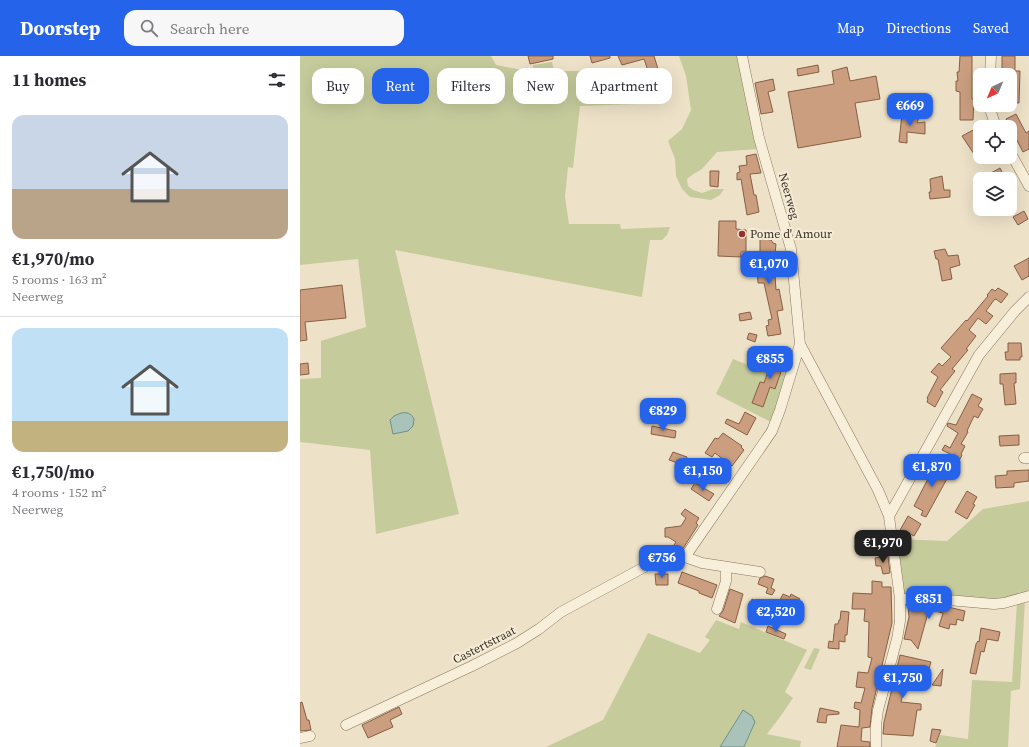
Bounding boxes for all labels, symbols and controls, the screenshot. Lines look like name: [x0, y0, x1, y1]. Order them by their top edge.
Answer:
search box: [124, 10, 404, 46]
text: Doorstep: [20, 15, 100, 41]
icon: search: [138, 17, 160, 39]
text: Search here: [170, 18, 249, 39]
text: Map: [837, 18, 864, 38]
text: Directions: [886, 18, 951, 38]
text: Saved: [973, 18, 1009, 38]
text: 11 homes: [12, 68, 86, 92]
chip: Buy: [312, 68, 364, 104]
chip: Rent: [372, 68, 429, 104]
chip: Filters: [437, 68, 505, 104]
chip: New: [513, 68, 568, 104]
chip: Apartment: [576, 68, 672, 104]
north arrow: [973, 68, 1017, 112]
map controls: [973, 68, 1017, 216]
icon: filters: [266, 69, 288, 91]
pin: €669: [886, 93, 934, 127]
text: €669: [896, 97, 924, 114]
button: locate: [973, 120, 1017, 164]
icon: home: [114, 141, 186, 213]
street label: Neerweg: [775, 171, 803, 221]
button: layers: [973, 172, 1017, 216]
place label: Pome d' Amour: [750, 226, 832, 242]
marker: Pome d' Amour: [737, 229, 747, 239]
text: €1,970/mo: [12, 247, 94, 271]
pin: €1,070: [736, 251, 802, 285]
text: €1,070: [749, 255, 789, 272]
text: 5 rooms · 163 m²: [12, 271, 107, 288]
text: Neerweg: [12, 288, 63, 305]
pin: €855: [746, 346, 794, 380]
text: €855: [756, 350, 784, 367]
icon: home: [114, 354, 186, 426]
pin: €829: [639, 398, 687, 432]
text: €829: [649, 402, 677, 419]
pin: €1,870: [899, 454, 965, 488]
pin: €1,150: [670, 458, 736, 492]
text: €1,870: [912, 458, 952, 475]
text: €1,750/mo: [12, 460, 94, 484]
text: €1,150: [683, 462, 723, 479]
text: 4 rooms · 152 m²: [12, 484, 107, 501]
text: Neerweg: [12, 501, 63, 518]
pin: €1,970: [850, 530, 916, 564]
text: €1,970: [863, 534, 903, 551]
pin: €756: [638, 545, 686, 579]
text: €756: [648, 549, 676, 566]
pin: €851: [905, 586, 953, 620]
text: €851: [915, 590, 943, 607]
pin: €2,520: [743, 599, 809, 633]
text: €2,520: [756, 603, 796, 620]
street label: Castertstraat: [450, 622, 518, 668]
pin: €1,750: [870, 665, 936, 699]
text: €1,750: [883, 669, 923, 686]

